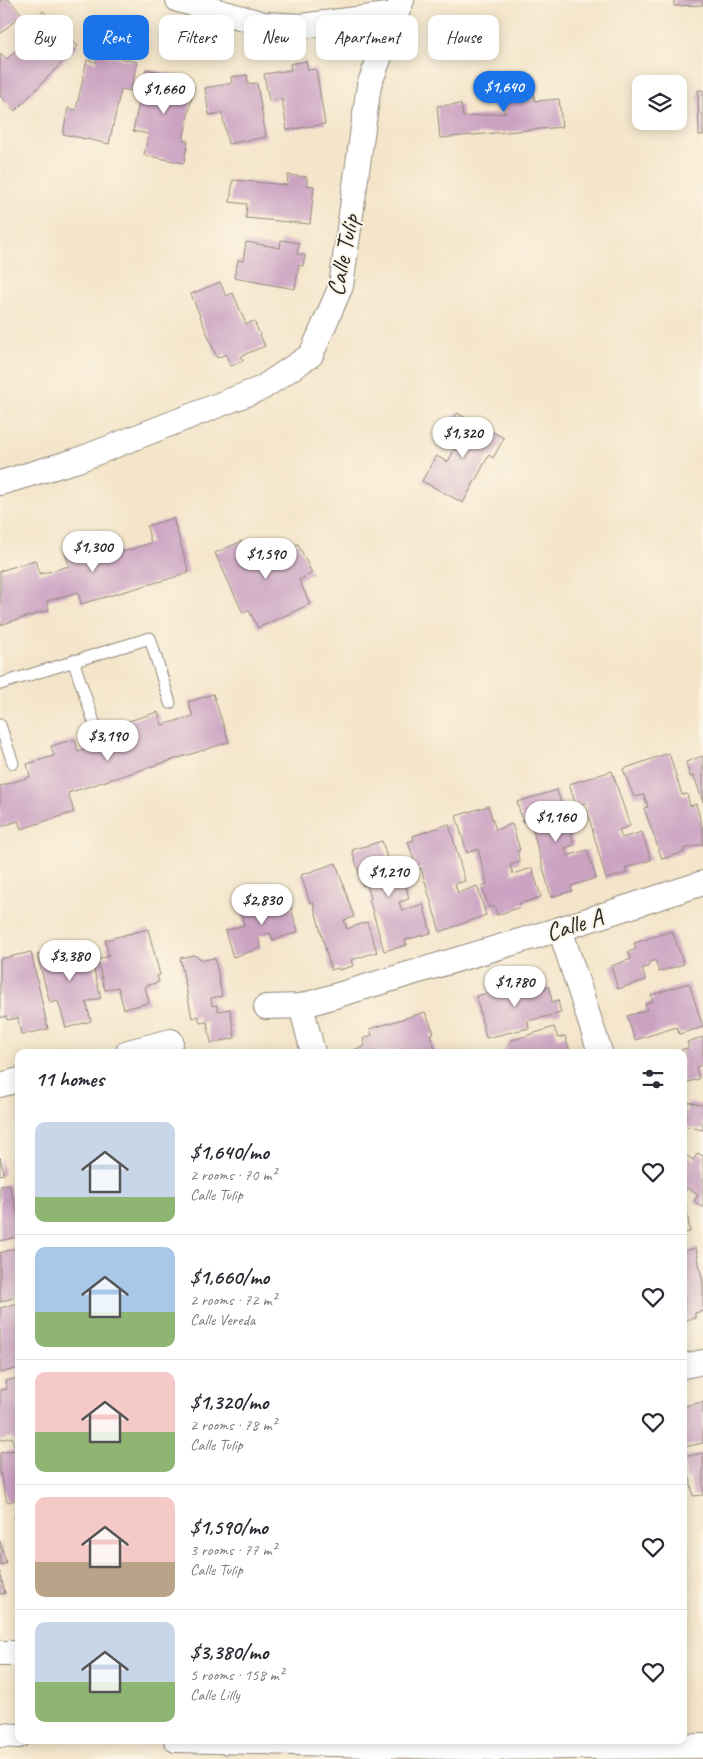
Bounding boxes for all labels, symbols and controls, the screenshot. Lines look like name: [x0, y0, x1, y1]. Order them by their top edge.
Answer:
chip: Buy: [15, 15, 73, 60]
chip: Rent: [83, 15, 149, 60]
chip: Filters: [159, 15, 234, 60]
chip: New: [244, 15, 306, 60]
chip: Apartment: [316, 15, 418, 60]
chip: House: [428, 15, 499, 60]
pin: $1,640: [463, 70, 545, 113]
pin: $1,660: [123, 72, 205, 115]
map controls: [632, 75, 687, 130]
button: layers: [632, 75, 687, 130]
text: $1,640: [484, 77, 524, 97]
text: $1,660: [144, 79, 184, 99]
street label: Calle Tulip: [319, 210, 367, 299]
pin: $1,320: [422, 416, 504, 459]
text: $1,320: [443, 423, 483, 443]
pin: $1,300: [52, 530, 134, 573]
text: $1,300: [73, 537, 113, 557]
pin: $1,590: [225, 538, 307, 580]
text: $1,590: [247, 544, 285, 564]
pin: $3,190: [67, 720, 149, 762]
text: $3,190: [89, 726, 127, 746]
pin: $1,160: [515, 800, 597, 843]
text: $1,160: [536, 807, 576, 827]
pin: $1,210: [348, 856, 430, 898]
text: $1,210: [369, 862, 409, 882]
pin: $2,830: [221, 884, 303, 926]
text: $2,830: [242, 890, 282, 910]
street label: Calle A: [542, 901, 608, 949]
pin: $3,380: [29, 940, 111, 982]
text: $3,380: [50, 946, 90, 966]
pin: $1,780: [474, 966, 556, 1008]
text: $1,780: [495, 972, 535, 992]
icon: filters: [639, 1065, 667, 1093]
text: 11 homes: [35, 1066, 104, 1092]
text: $1,640/mo: [190, 1139, 269, 1165]
icon: home: [75, 1142, 135, 1202]
icon: heart: [639, 1158, 667, 1186]
text: 2 rooms · 70 m²: [190, 1165, 276, 1185]
text: Calle Tulip: [190, 1185, 243, 1205]
text: $1,660/mo: [190, 1264, 269, 1290]
icon: home: [75, 1267, 135, 1327]
icon: heart: [639, 1283, 667, 1311]
text: 2 rooms · 72 m²: [190, 1290, 276, 1310]
text: Calle Vereda: [190, 1310, 255, 1330]
text: $1,320/mo: [190, 1389, 268, 1415]
icon: home: [75, 1392, 135, 1452]
icon: heart: [639, 1408, 667, 1436]
text: 2 rooms · 78 m²: [190, 1415, 276, 1435]
text: Calle Tulip: [190, 1435, 243, 1455]
text: $1,590/mo: [190, 1514, 268, 1540]
icon: home: [75, 1517, 135, 1577]
icon: heart: [639, 1533, 667, 1561]
text: 3 rooms · 77 m²: [190, 1540, 276, 1560]
text: Calle Tulip: [190, 1560, 243, 1580]
text: $3,380/mo: [190, 1639, 268, 1665]
icon: home: [75, 1642, 135, 1702]
icon: heart: [639, 1658, 667, 1686]
text: 5 rooms · 158 m²: [190, 1665, 284, 1685]
text: Calle Lilly: [190, 1685, 240, 1705]

